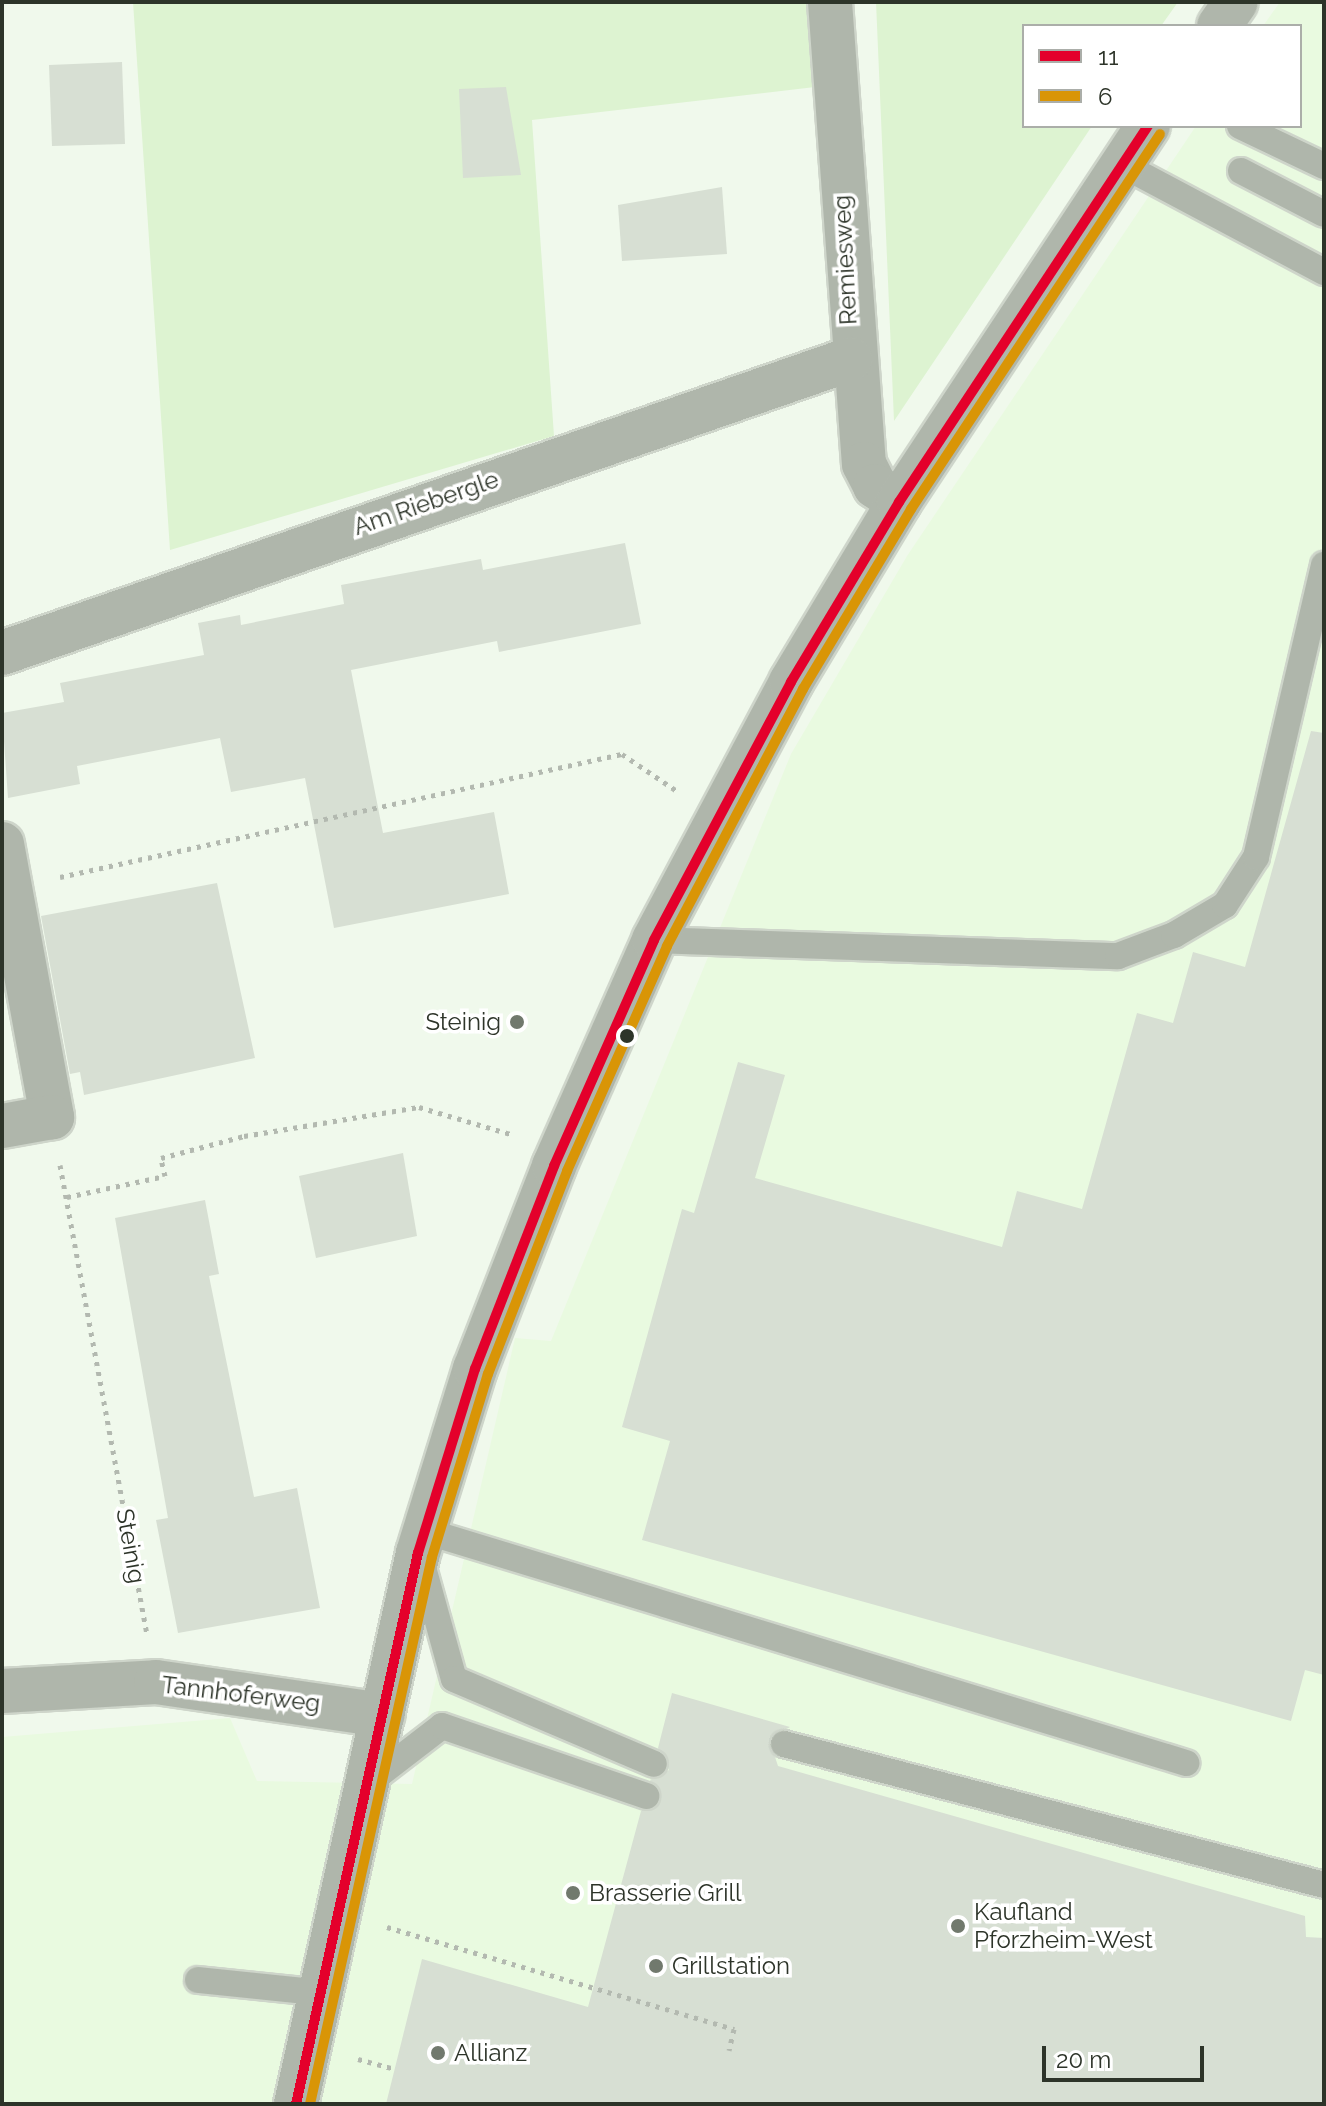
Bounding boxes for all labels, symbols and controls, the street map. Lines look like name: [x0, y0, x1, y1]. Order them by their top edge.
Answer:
legend: [1022, 24, 1302, 128]
text: 11: [1098, 42, 1119, 71]
text: 6: [1098, 82, 1112, 111]
street label: Remiesweg: [827, 194, 863, 326]
street label: Am Riebergle: [350, 465, 502, 541]
place label: Steinig: [425, 1008, 501, 1036]
marker: Steinig: [508, 1013, 526, 1031]
unlabelled marker: [619, 1028, 635, 1044]
street label: Steinig: [110, 1506, 152, 1586]
street label: Tannhoferweg: [160, 1670, 322, 1718]
place label: Brasserie Grill: [589, 1879, 741, 1907]
marker: Brasserie Grill: [564, 1884, 582, 1902]
place label: Kaufland Pforzheim-West: [974, 1898, 1153, 1954]
marker: Kaufland Pforzheim-West: [949, 1917, 967, 1935]
place label: Grillstation: [672, 1952, 790, 1980]
marker: Grillstation: [647, 1957, 665, 1975]
scale bar: [1046, 2030, 1208, 2080]
place label: Allianz: [454, 2039, 527, 2067]
marker: Allianz: [429, 2044, 447, 2062]
text: 20 m: [1056, 2045, 1111, 2074]

